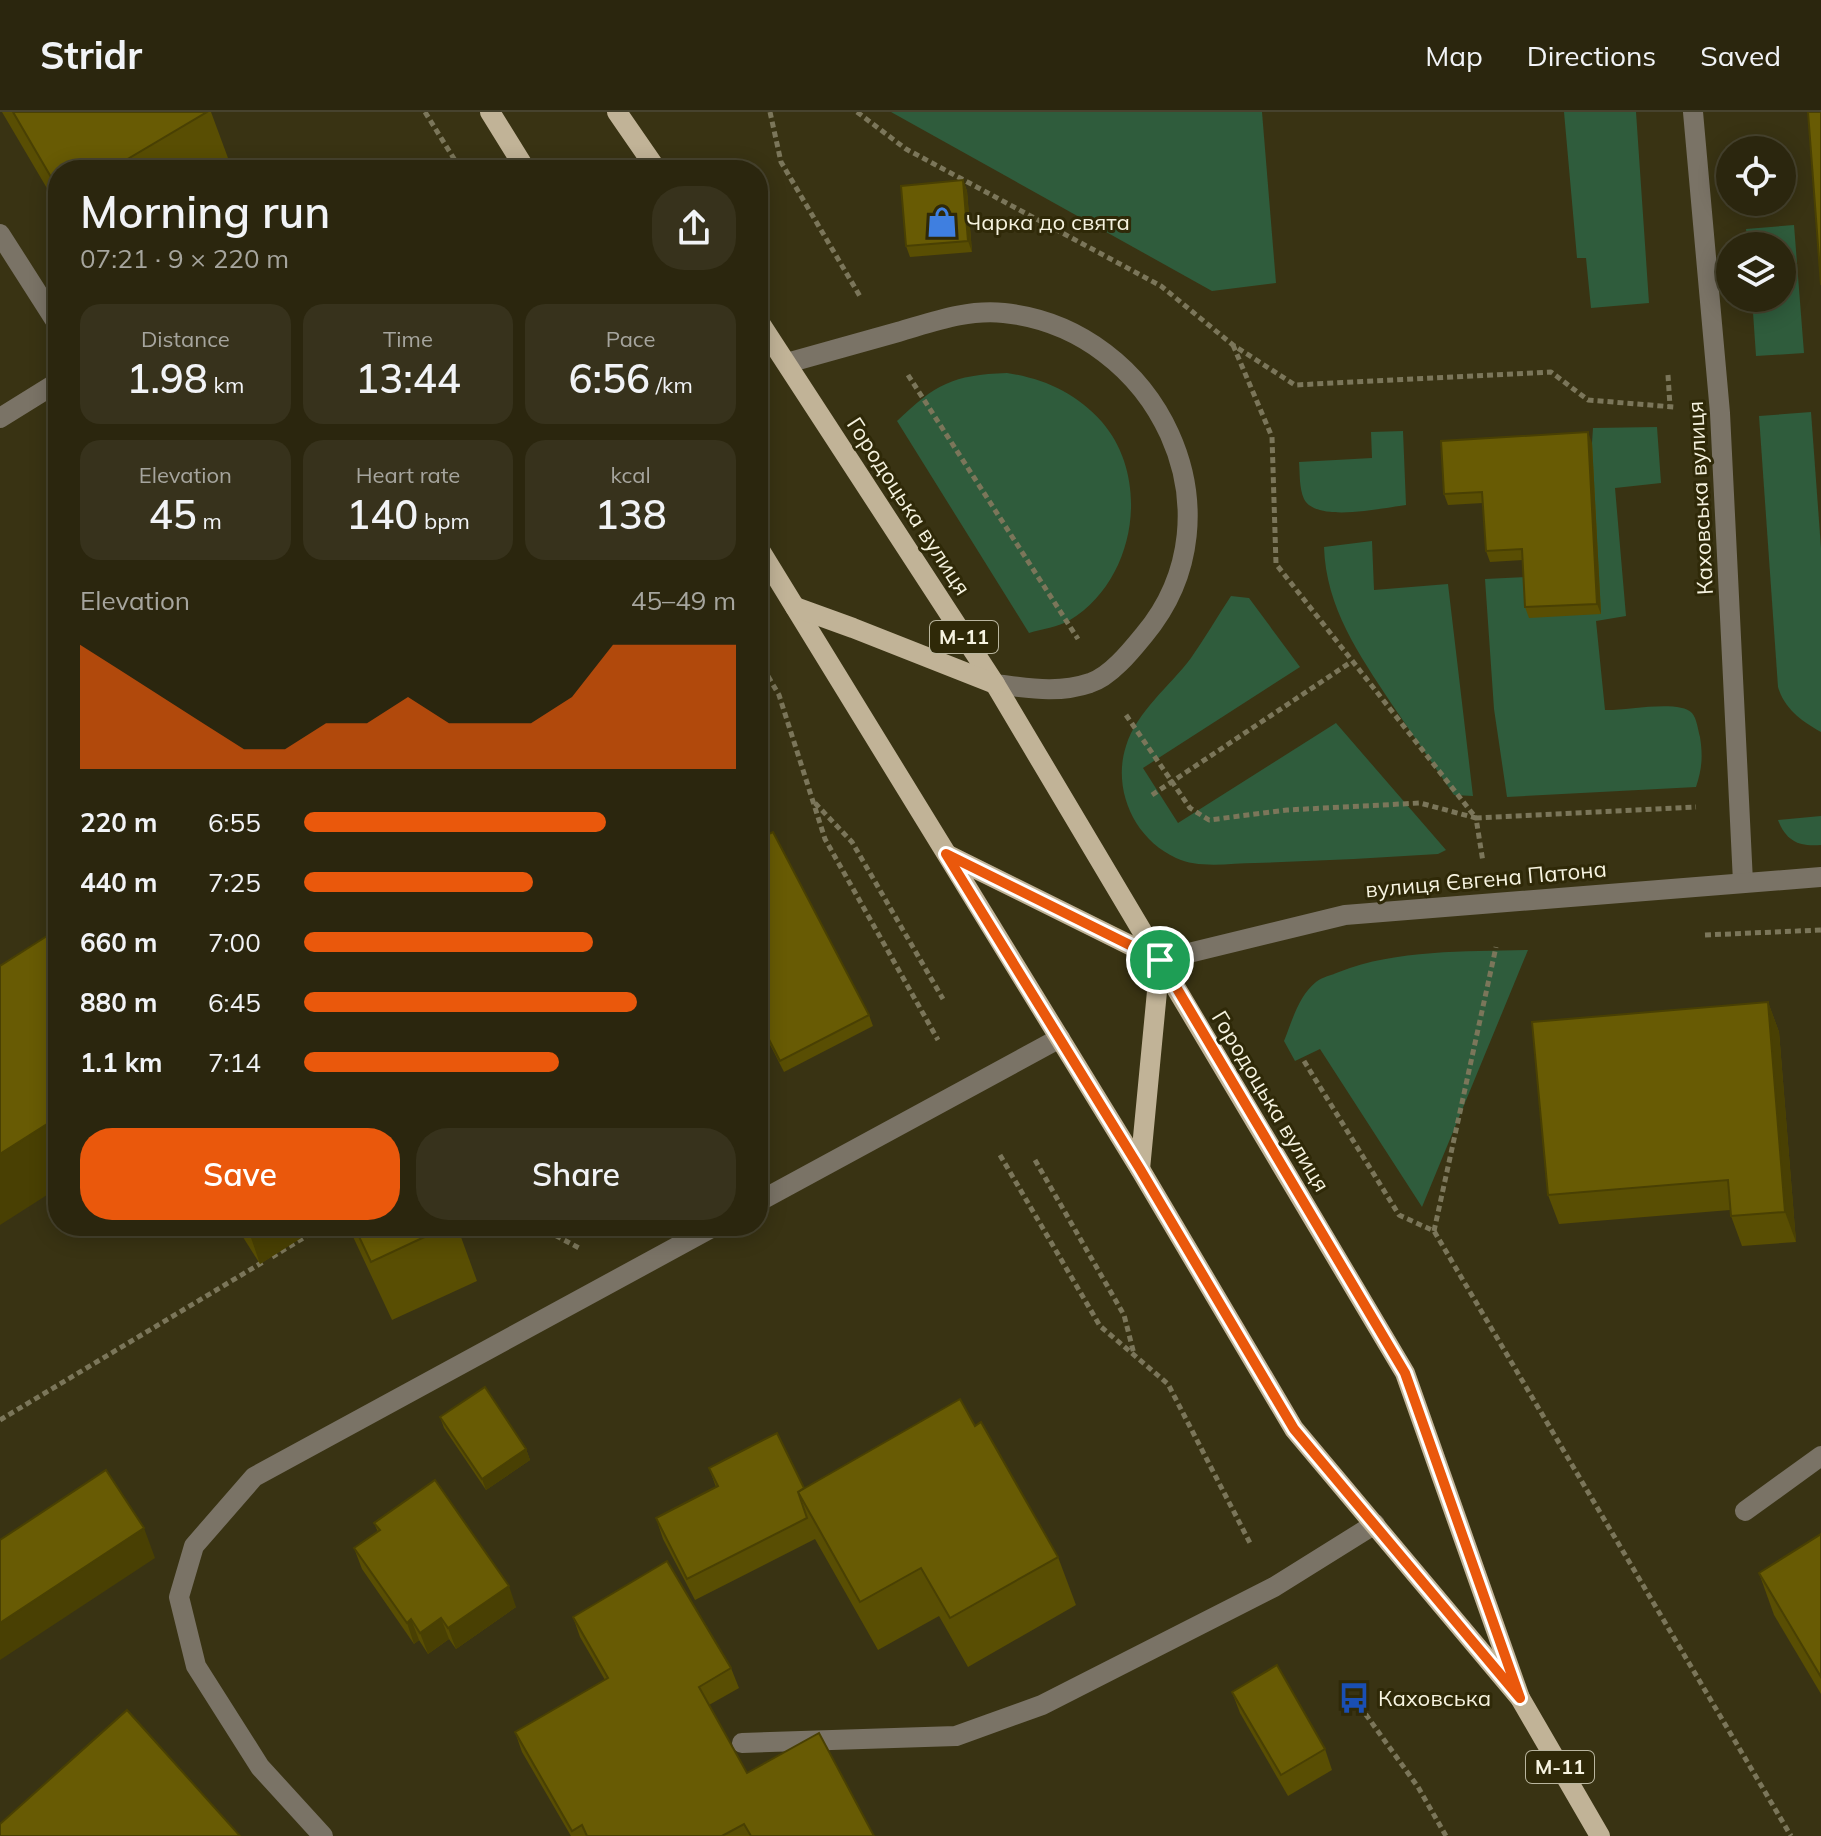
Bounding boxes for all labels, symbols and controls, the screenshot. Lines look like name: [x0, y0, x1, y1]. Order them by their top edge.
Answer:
text: Stridr: [40, 31, 142, 79]
text: Map: [1425, 38, 1483, 73]
text: Directions: [1527, 38, 1656, 73]
text: Saved: [1700, 38, 1781, 73]
map controls: [1716, 136, 1796, 312]
button: locate: [1716, 136, 1796, 216]
text: Morning run: [80, 184, 330, 239]
button: share: [652, 186, 736, 270]
shop icon: Чарка до свята: [925, 205, 959, 239]
place label: Чарка до свята: [966, 208, 1130, 236]
button: layers: [1716, 232, 1796, 312]
text: 07:21 · 9 × 220 m: [80, 242, 289, 275]
text: Distance: [141, 325, 230, 353]
text: Time: [383, 325, 433, 353]
text: Pace: [606, 325, 655, 353]
text: 1.98: [126, 353, 208, 403]
text: 13:44: [355, 353, 461, 403]
text: 6:56: [569, 353, 650, 403]
text: km: [208, 371, 244, 399]
text: /km: [650, 371, 693, 399]
street label: Каховська вулиця: [1681, 400, 1719, 596]
street label: Городоцька вулиця: [841, 412, 977, 600]
text: Elevation: [139, 461, 232, 489]
text: Heart rate: [356, 461, 460, 489]
text: kcal: [611, 461, 651, 489]
text: 45: [149, 489, 197, 539]
text: 140: [346, 489, 418, 539]
text: 138: [595, 489, 667, 539]
text: m: [197, 507, 222, 535]
text: bpm: [418, 507, 470, 535]
text: Elevation: [80, 584, 190, 617]
text: 45–49 m: [631, 584, 736, 617]
road number: М-11: [930, 621, 998, 653]
text: 220 m: [80, 806, 157, 839]
text: 6:55: [208, 806, 261, 839]
street label: вулиця Євгена Патона: [1364, 855, 1608, 903]
text: 440 m: [80, 866, 157, 899]
text: 7:25: [208, 866, 261, 899]
text: 660 m: [80, 926, 157, 959]
text: 7:00: [208, 926, 261, 959]
pin: [1126, 926, 1194, 994]
icon: arrive: [1138, 938, 1182, 982]
text: 880 m: [80, 986, 157, 1019]
text: 6:45: [208, 986, 261, 1019]
street label: Городоцька вулиця: [1206, 1005, 1336, 1197]
text: 1.1 km: [80, 1046, 163, 1079]
text: 7:14: [208, 1046, 261, 1079]
button: Save: [80, 1128, 400, 1220]
button: Share: [416, 1128, 736, 1220]
bus stop icon: Каховська: [1337, 1681, 1371, 1715]
place label: Каховська: [1378, 1684, 1491, 1712]
road number: М-11: [1526, 1751, 1594, 1783]

